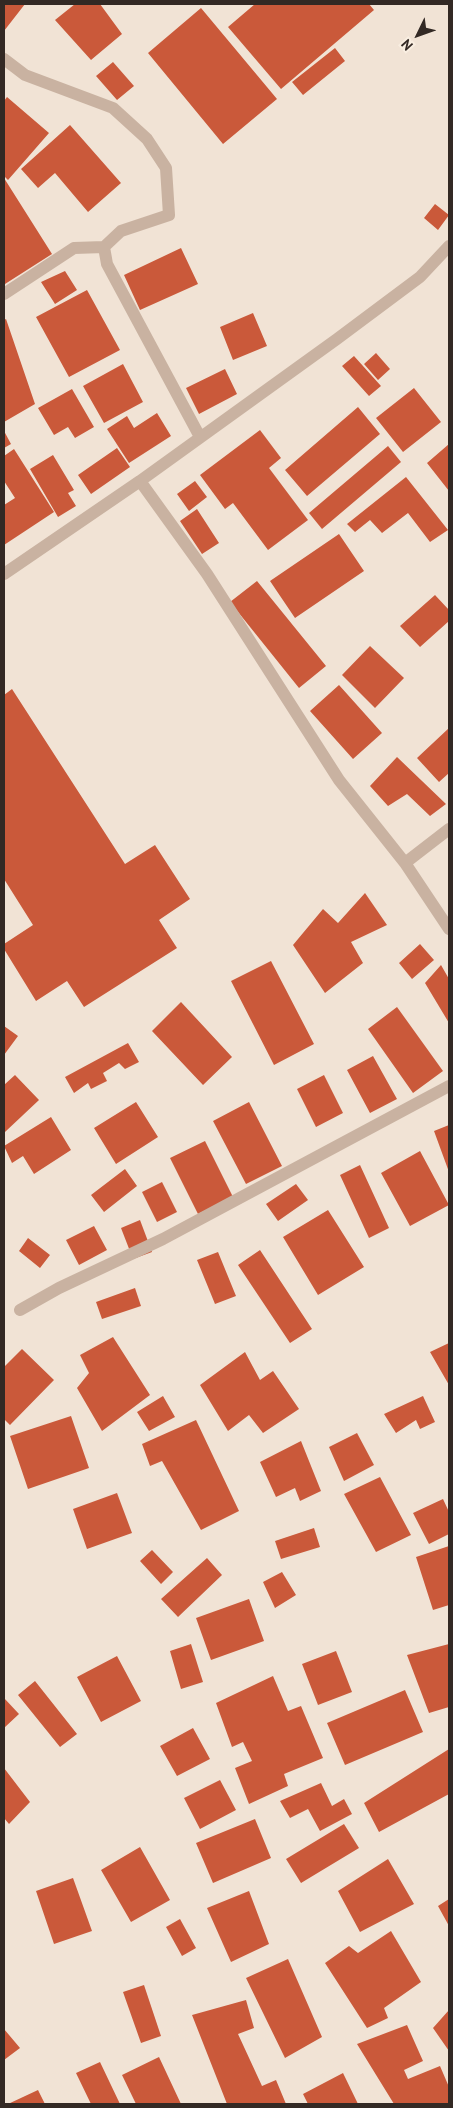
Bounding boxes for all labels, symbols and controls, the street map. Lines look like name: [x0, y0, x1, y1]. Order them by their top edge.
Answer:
north arrow: [393, 10, 443, 60]
text: N: [397, 36, 417, 54]

